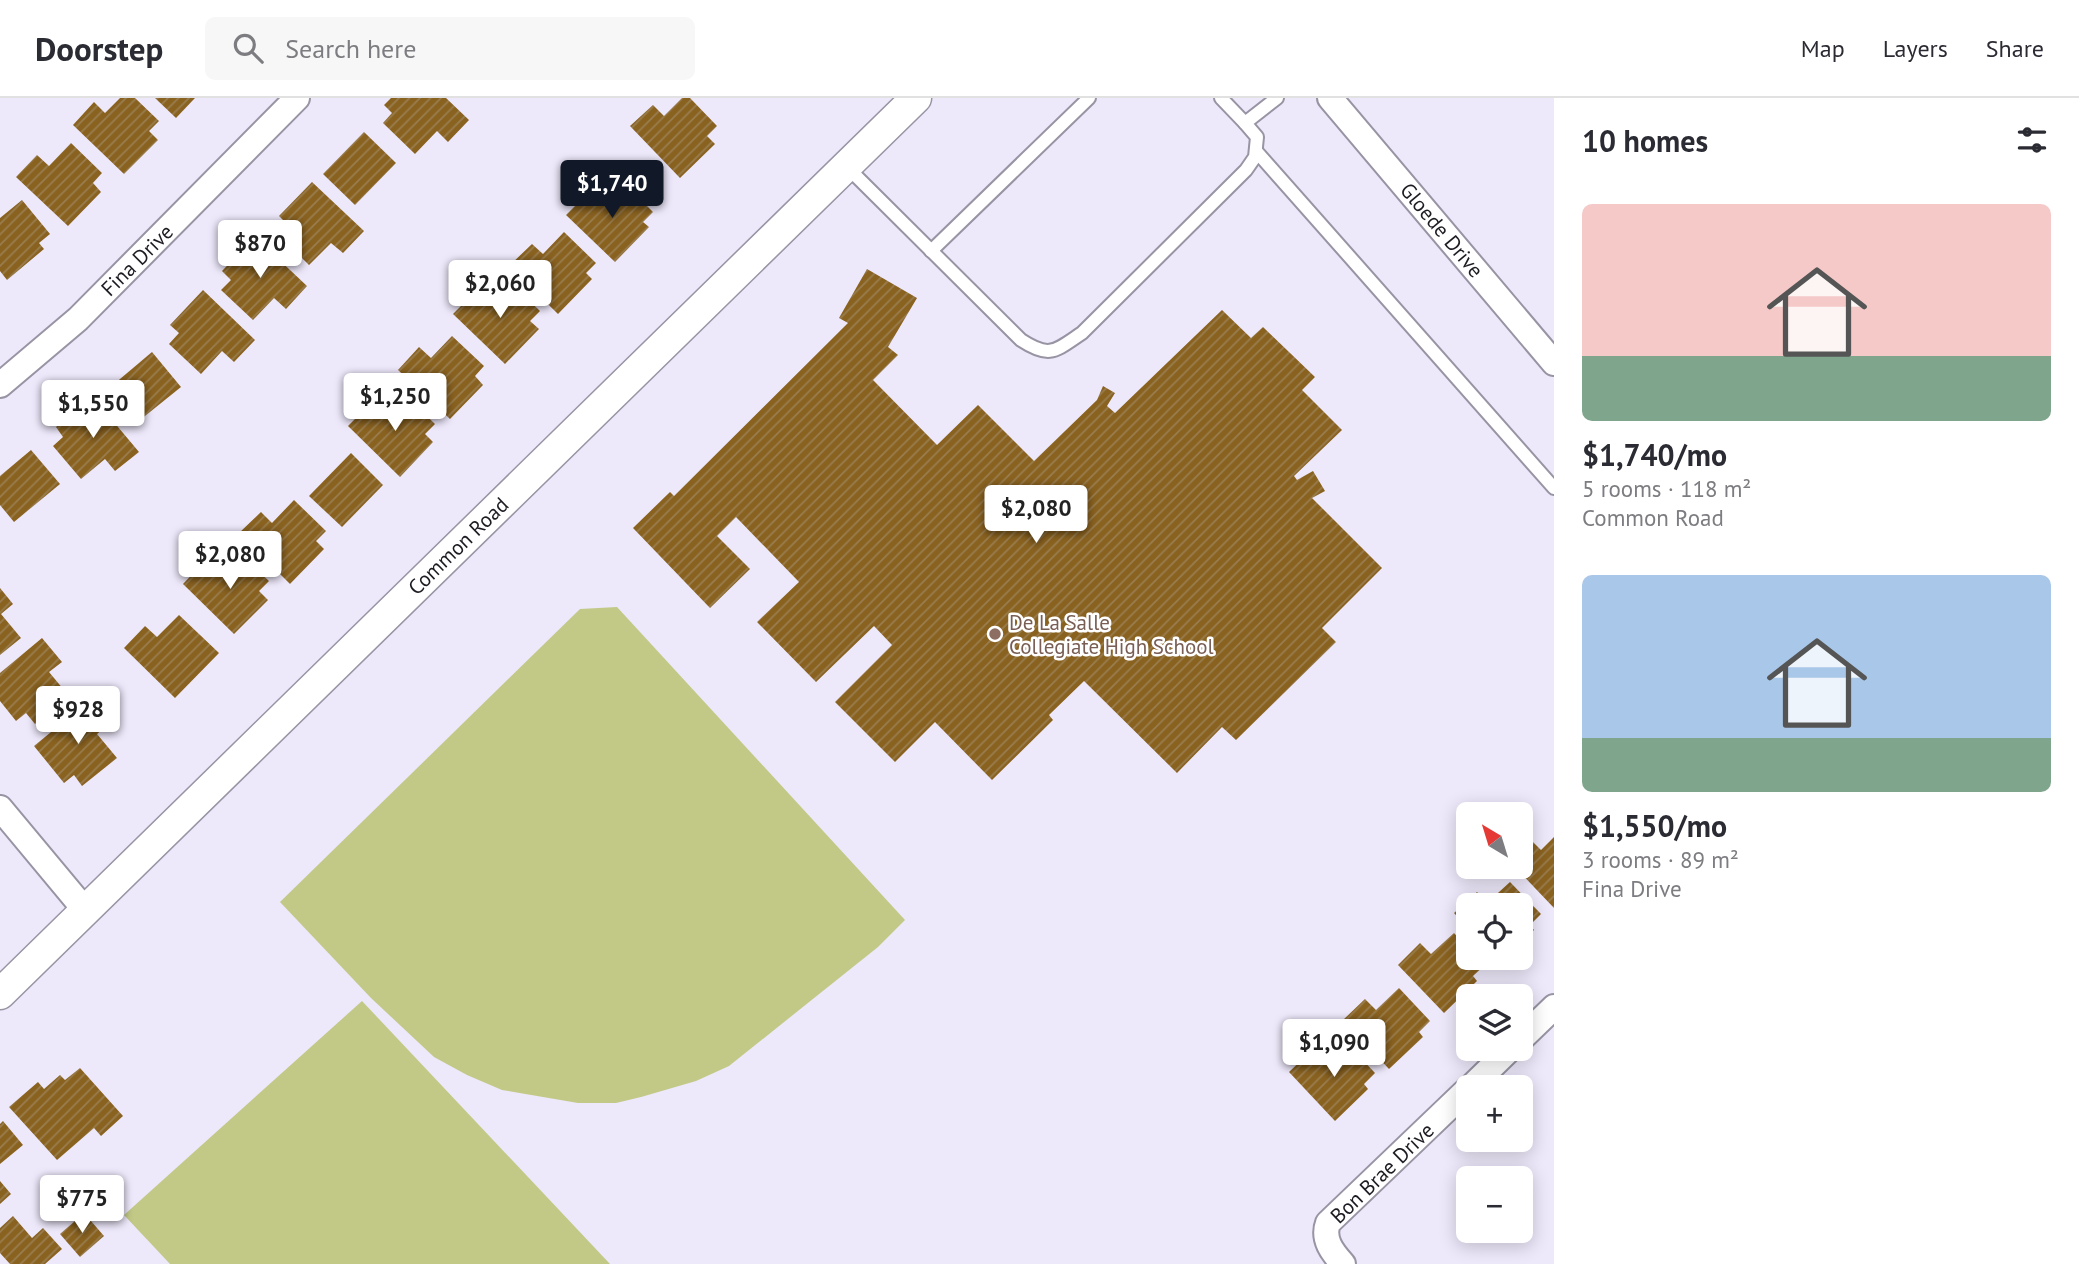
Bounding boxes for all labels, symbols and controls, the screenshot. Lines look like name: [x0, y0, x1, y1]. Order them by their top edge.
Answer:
search box: [205, 17, 695, 80]
text: Doorstep: [35, 27, 163, 70]
icon: search: [229, 29, 267, 67]
text: Search here: [285, 32, 416, 65]
text: Map: [1801, 33, 1845, 64]
text: Layers: [1883, 33, 1948, 64]
text: Share: [1986, 33, 2044, 64]
text: 10 homes: [1582, 121, 1708, 160]
icon: filters: [2013, 121, 2051, 159]
pin: $1,740: [555, 160, 669, 220]
text: $1,740: [576, 168, 648, 197]
street label: Gloede Drive: [1395, 177, 1489, 283]
street label: Fina Drive: [95, 218, 179, 302]
pin: $870: [219, 220, 301, 280]
text: $870: [234, 228, 286, 257]
icon: home: [1754, 249, 1880, 375]
pin: $2,060: [443, 260, 557, 320]
text: $2,060: [464, 268, 536, 297]
pin: $1,250: [338, 374, 452, 433]
pin: $1,550: [36, 380, 150, 440]
text: $1,250: [359, 381, 431, 410]
text: $1,550: [57, 388, 129, 417]
text: $1,740/mo: [1582, 435, 1727, 474]
text: 5 rooms · 118 m²: [1582, 474, 1751, 503]
pin: $2,080: [979, 486, 1093, 545]
street label: Common Road: [402, 491, 514, 601]
text: $2,080: [1000, 493, 1072, 522]
text: Common Road: [1582, 503, 1724, 532]
pin: $2,080: [173, 532, 287, 591]
text: $2,080: [194, 539, 266, 568]
place label: De La Salle Collegiate High School: [1009, 609, 1214, 660]
icon: home: [1754, 620, 1880, 746]
marker: De La Salle Collegiate High School: [987, 626, 1003, 642]
pin: $928: [37, 686, 119, 746]
text: $928: [52, 694, 104, 723]
north arrow: [1456, 802, 1533, 878]
map controls: [1456, 802, 1533, 1243]
text: $1,550/mo: [1582, 806, 1727, 845]
text: 3 rooms · 89 m²: [1582, 845, 1739, 874]
text: Fina Drive: [1582, 874, 1682, 903]
button: locate: [1456, 893, 1533, 970]
button: layers: [1456, 984, 1533, 1061]
pin: $1,090: [1277, 1020, 1391, 1079]
text: $1,090: [1298, 1027, 1370, 1056]
button: +: [1456, 1075, 1533, 1152]
street label: Bon Brae Drive: [1325, 1117, 1439, 1229]
button: −: [1456, 1166, 1533, 1243]
pin: $775: [41, 1176, 123, 1235]
text: $775: [56, 1183, 108, 1212]

